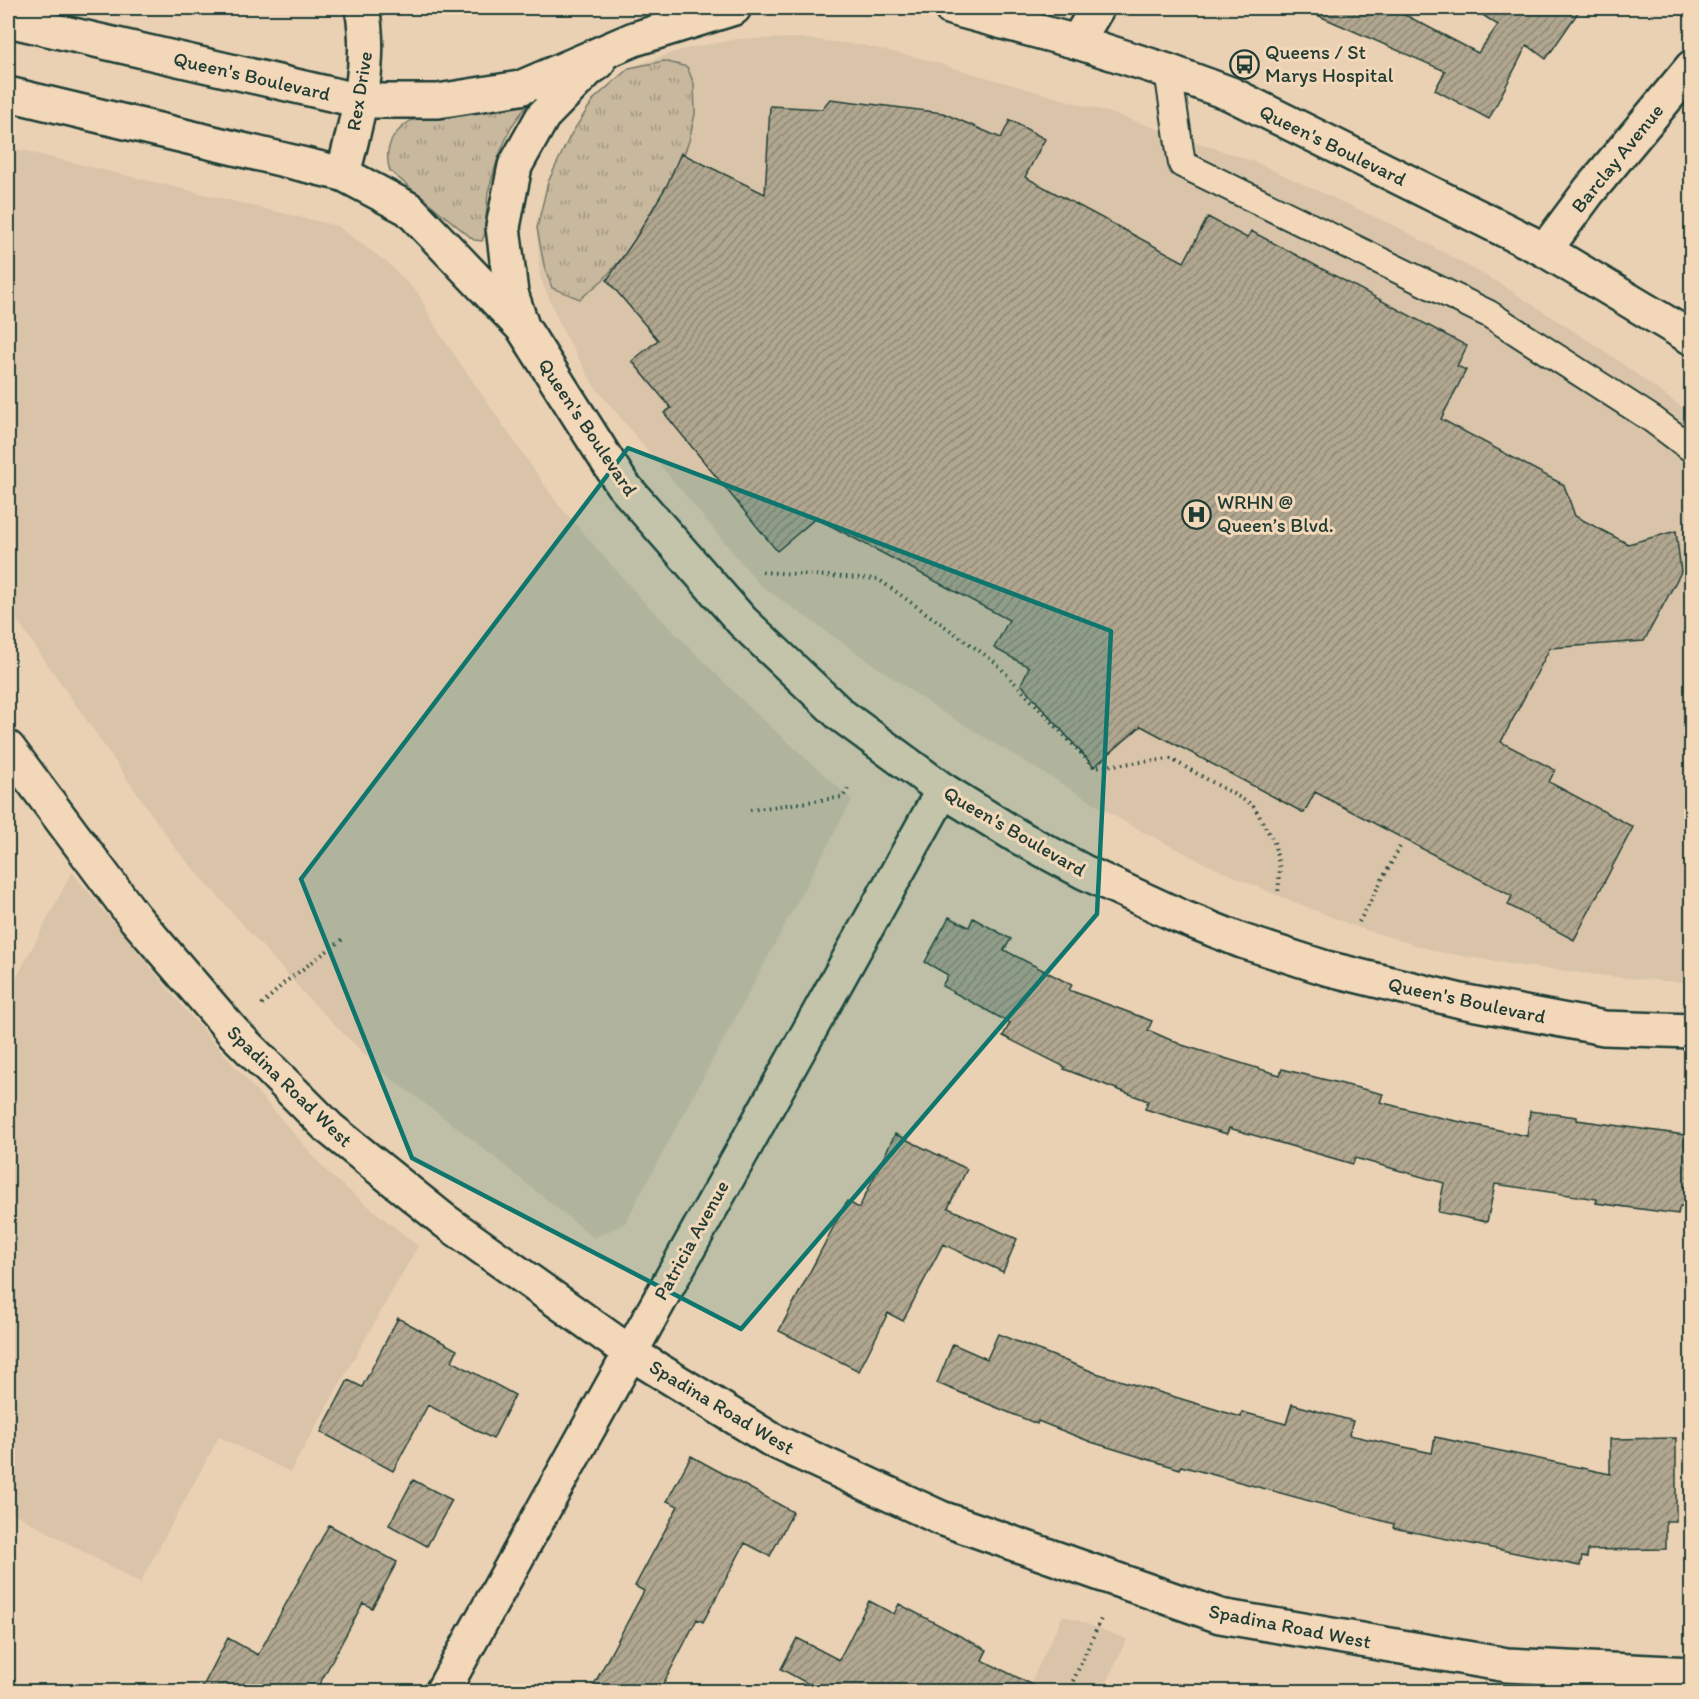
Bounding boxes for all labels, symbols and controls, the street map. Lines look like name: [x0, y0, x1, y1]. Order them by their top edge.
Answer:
place label: Queens / St Marys Hospital: [1265, 40, 1394, 87]
street label: Queen's Boulevard: [171, 46, 333, 106]
bus stop icon: Queens / St Marys Hospital: [1228, 48, 1260, 80]
street label: Rex Drive: [341, 50, 377, 132]
street label: Queen's Boulevard: [1256, 99, 1411, 191]
street label: Barclay Avenue: [1566, 99, 1668, 217]
street label: Queen's Boulevard: [533, 354, 643, 500]
place label: WRHN @ Queen’s Blvd.: [1217, 490, 1334, 537]
hospital icon: WRHN @ Queen’s Blvd.: [1180, 498, 1212, 530]
street label: Queen's Boulevard: [939, 780, 1091, 882]
street label: Queen's Boulevard: [1386, 972, 1548, 1028]
street label: Spadina Road West: [222, 1020, 358, 1152]
street label: Patricia Avenue: [648, 1176, 734, 1304]
street label: Spadina Road West: [645, 1354, 799, 1460]
street label: Spadina Road West: [1207, 1598, 1373, 1654]

